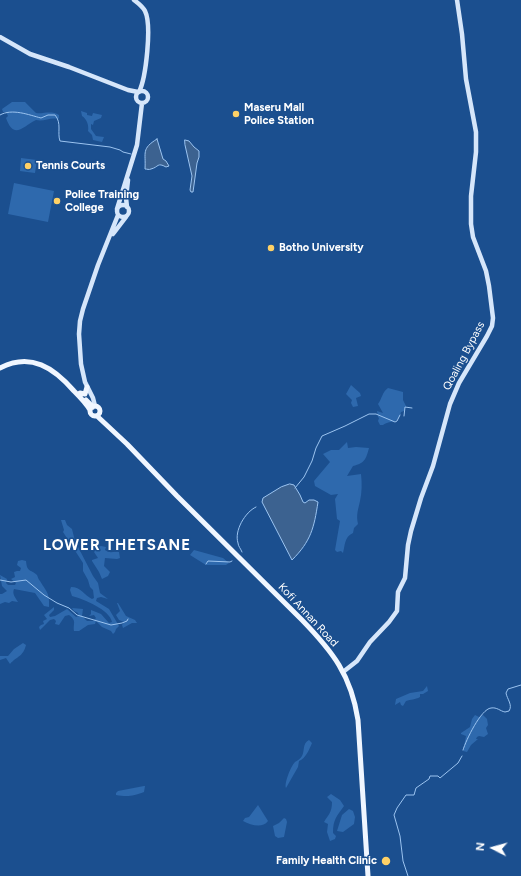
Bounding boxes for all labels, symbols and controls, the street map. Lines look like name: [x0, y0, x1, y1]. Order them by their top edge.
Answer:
place label: Maseru Mall Police Station: [244, 101, 314, 127]
marker: Maseru Mall Police Station: [231, 109, 241, 119]
place label: Tennis Courts: [36, 159, 105, 173]
marker: Tennis Courts: [23, 161, 33, 171]
place label: Police Training College: [65, 188, 139, 214]
marker: Police Training College: [52, 196, 62, 206]
place label: Botho University: [279, 241, 364, 255]
marker: Botho University: [266, 243, 276, 253]
street label: Qoaling Bypass: [440, 319, 488, 393]
district label: LOWER THETSANE: [43, 537, 191, 555]
street label: Kofi Annan Road: [275, 581, 341, 649]
north arrow: [473, 828, 513, 868]
text: N: [474, 842, 487, 852]
place label: Family Health Clinic: [276, 854, 377, 868]
marker: Family Health Clinic: [380, 855, 392, 867]

